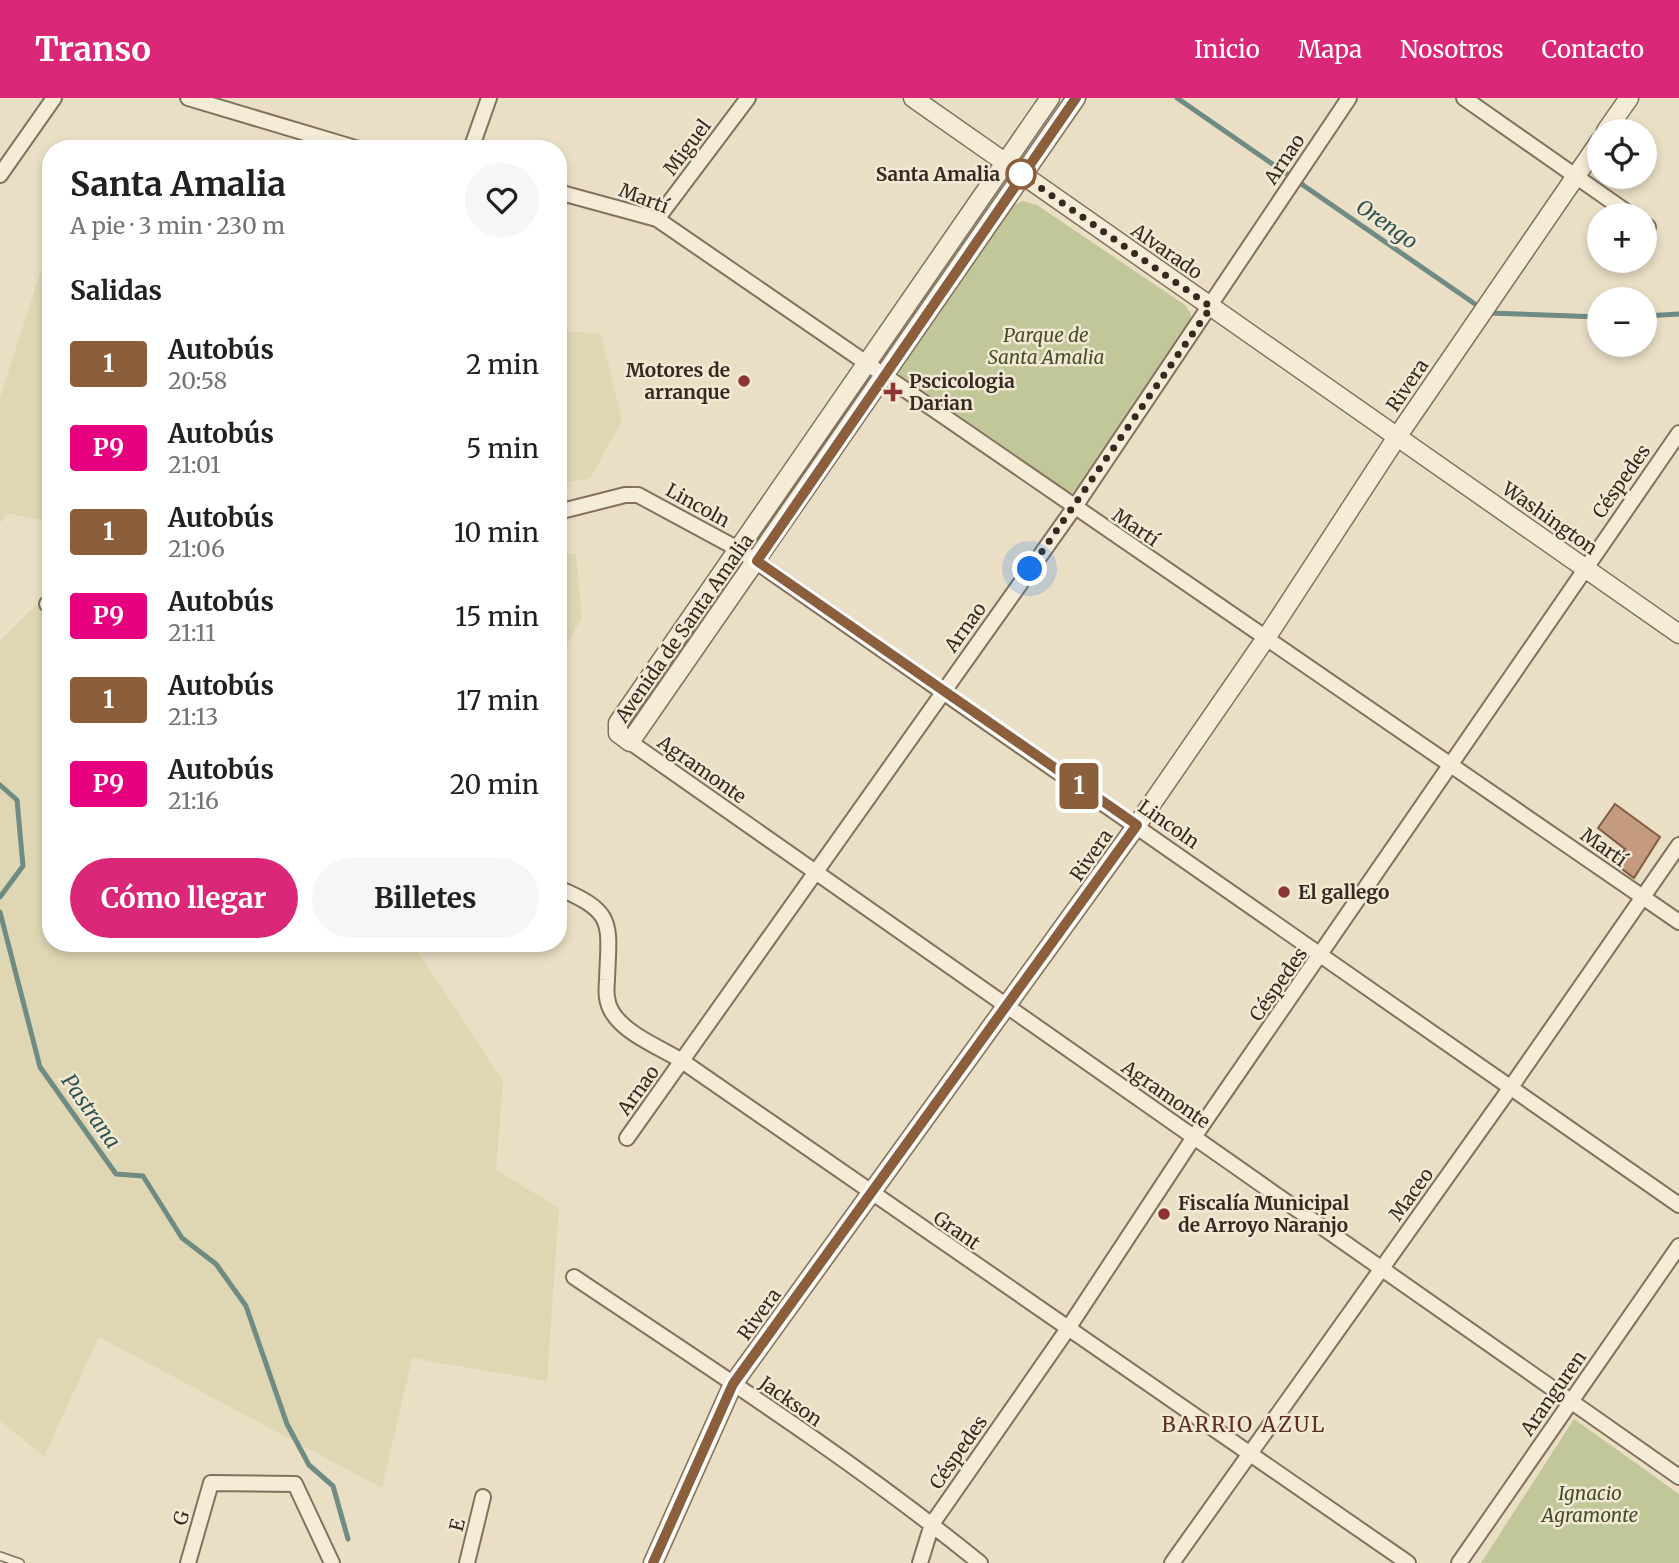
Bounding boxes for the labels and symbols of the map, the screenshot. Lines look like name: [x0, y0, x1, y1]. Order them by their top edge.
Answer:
street label: Miguel: [658, 114, 716, 180]
street label: Arnao: [1258, 129, 1310, 190]
marker: Santa Amalia: [1006, 159, 1036, 189]
place label: Santa Amalia: [876, 162, 1000, 186]
street label: Martí: [616, 178, 673, 219]
water label: Orengo: [1351, 193, 1423, 255]
street label: Alvarado: [1126, 217, 1207, 284]
park label: Parque de Santa Amalia: [988, 323, 1104, 369]
street label: Rivera: [1381, 354, 1433, 416]
place label: Motores de arranque: [626, 358, 730, 404]
place label: Pscicologia Darian: [909, 369, 1015, 415]
marker: Motores de arranque: [736, 373, 752, 389]
marker: Pscicologia Darian: [883, 382, 903, 402]
street label: Céspedes: [1587, 439, 1655, 523]
street label: Washington: [1497, 476, 1603, 560]
street label: Lincoln: [662, 478, 734, 532]
street label: Martí: [1108, 503, 1165, 552]
street label: Avenida de Santa Amalia: [609, 529, 758, 728]
your location: [1012, 551, 1047, 586]
street label: Arnao: [938, 597, 991, 658]
street label: Agramonte: [652, 729, 751, 808]
line badge: 1: [1056, 763, 1102, 809]
street label: Lincoln: [1134, 794, 1205, 854]
street label: Martí: [1576, 822, 1633, 872]
street label: Rivera: [1064, 824, 1118, 886]
place label: El gallego: [1298, 880, 1389, 904]
marker: El gallego: [1276, 884, 1292, 900]
street label: Céspedes: [1244, 942, 1312, 1026]
street label: Agramonte: [1116, 1054, 1215, 1133]
street label: Arnao: [611, 1060, 664, 1121]
water label: Pastrana: [55, 1068, 127, 1154]
street label: Maceo: [1384, 1163, 1438, 1225]
place label: Fiscalía Municipal de Arroyo Naranjo: [1178, 1191, 1349, 1237]
street label: Grant: [929, 1205, 986, 1255]
marker: Fiscalía Municipal de Arroyo Naranjo: [1156, 1206, 1172, 1222]
street label: Rivera: [732, 1283, 786, 1345]
street label: Aranguren: [1514, 1346, 1591, 1441]
street label: Jackson: [754, 1370, 827, 1431]
street label: Céspedes: [924, 1410, 992, 1494]
district label: BARRIO AZUL: [1162, 1411, 1326, 1438]
park label: Ignacio Agramonte: [1540, 1481, 1639, 1527]
street label: G: [168, 1508, 194, 1528]
street label: E: [444, 1516, 470, 1534]

